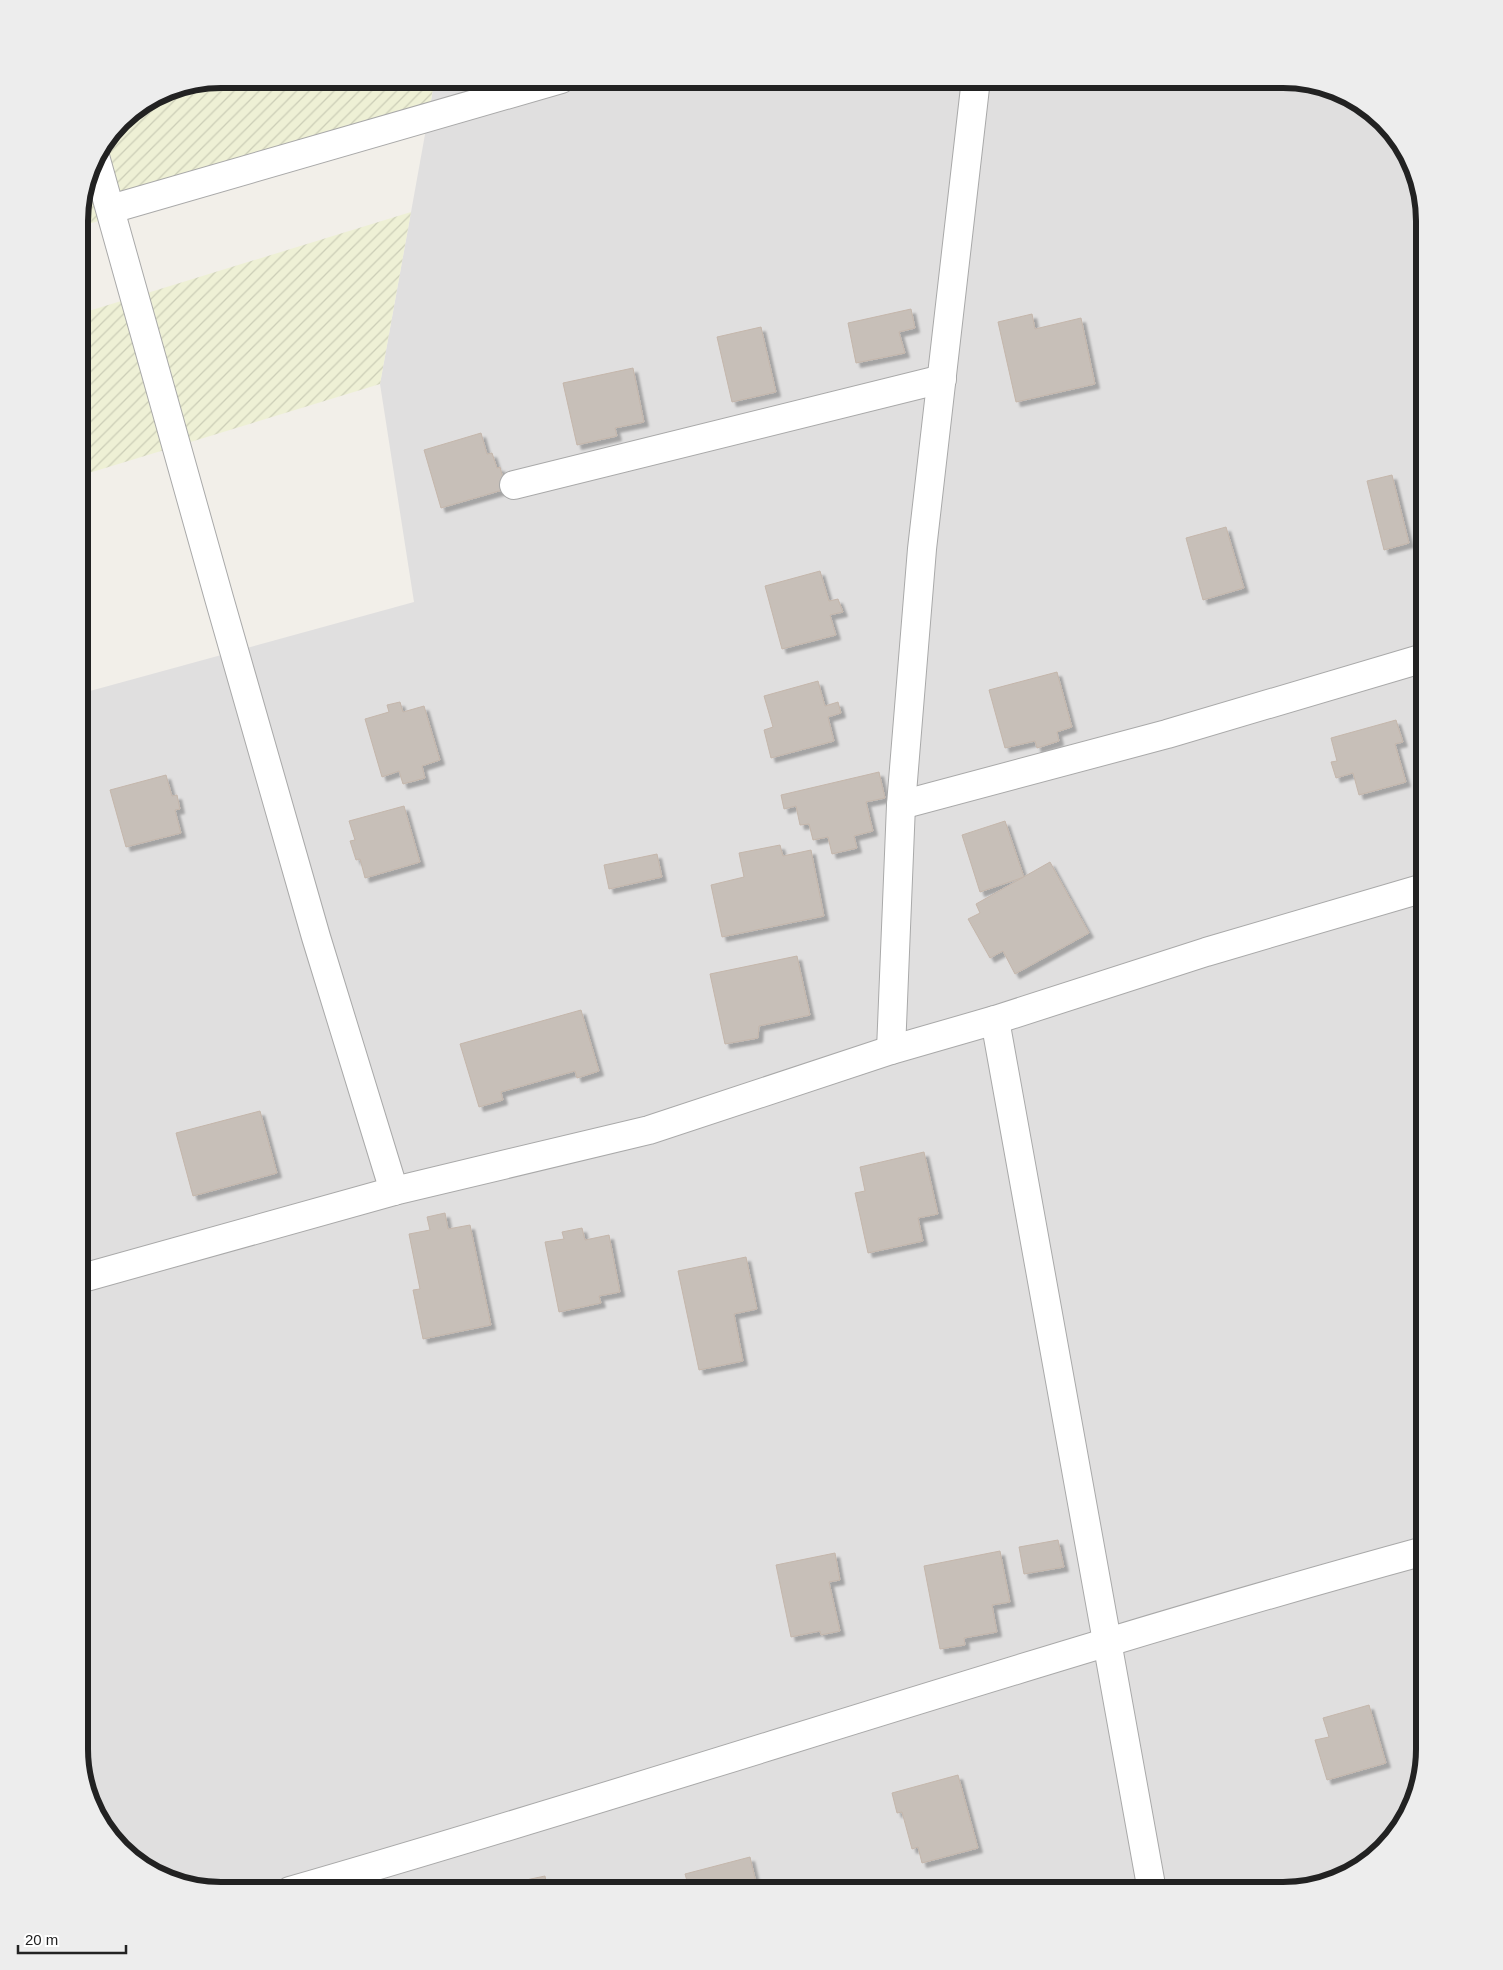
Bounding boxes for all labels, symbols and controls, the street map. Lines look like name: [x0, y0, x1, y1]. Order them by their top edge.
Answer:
scale bar: [18, 1922, 125, 1954]
text: 20 m: [25, 1931, 58, 1948]

